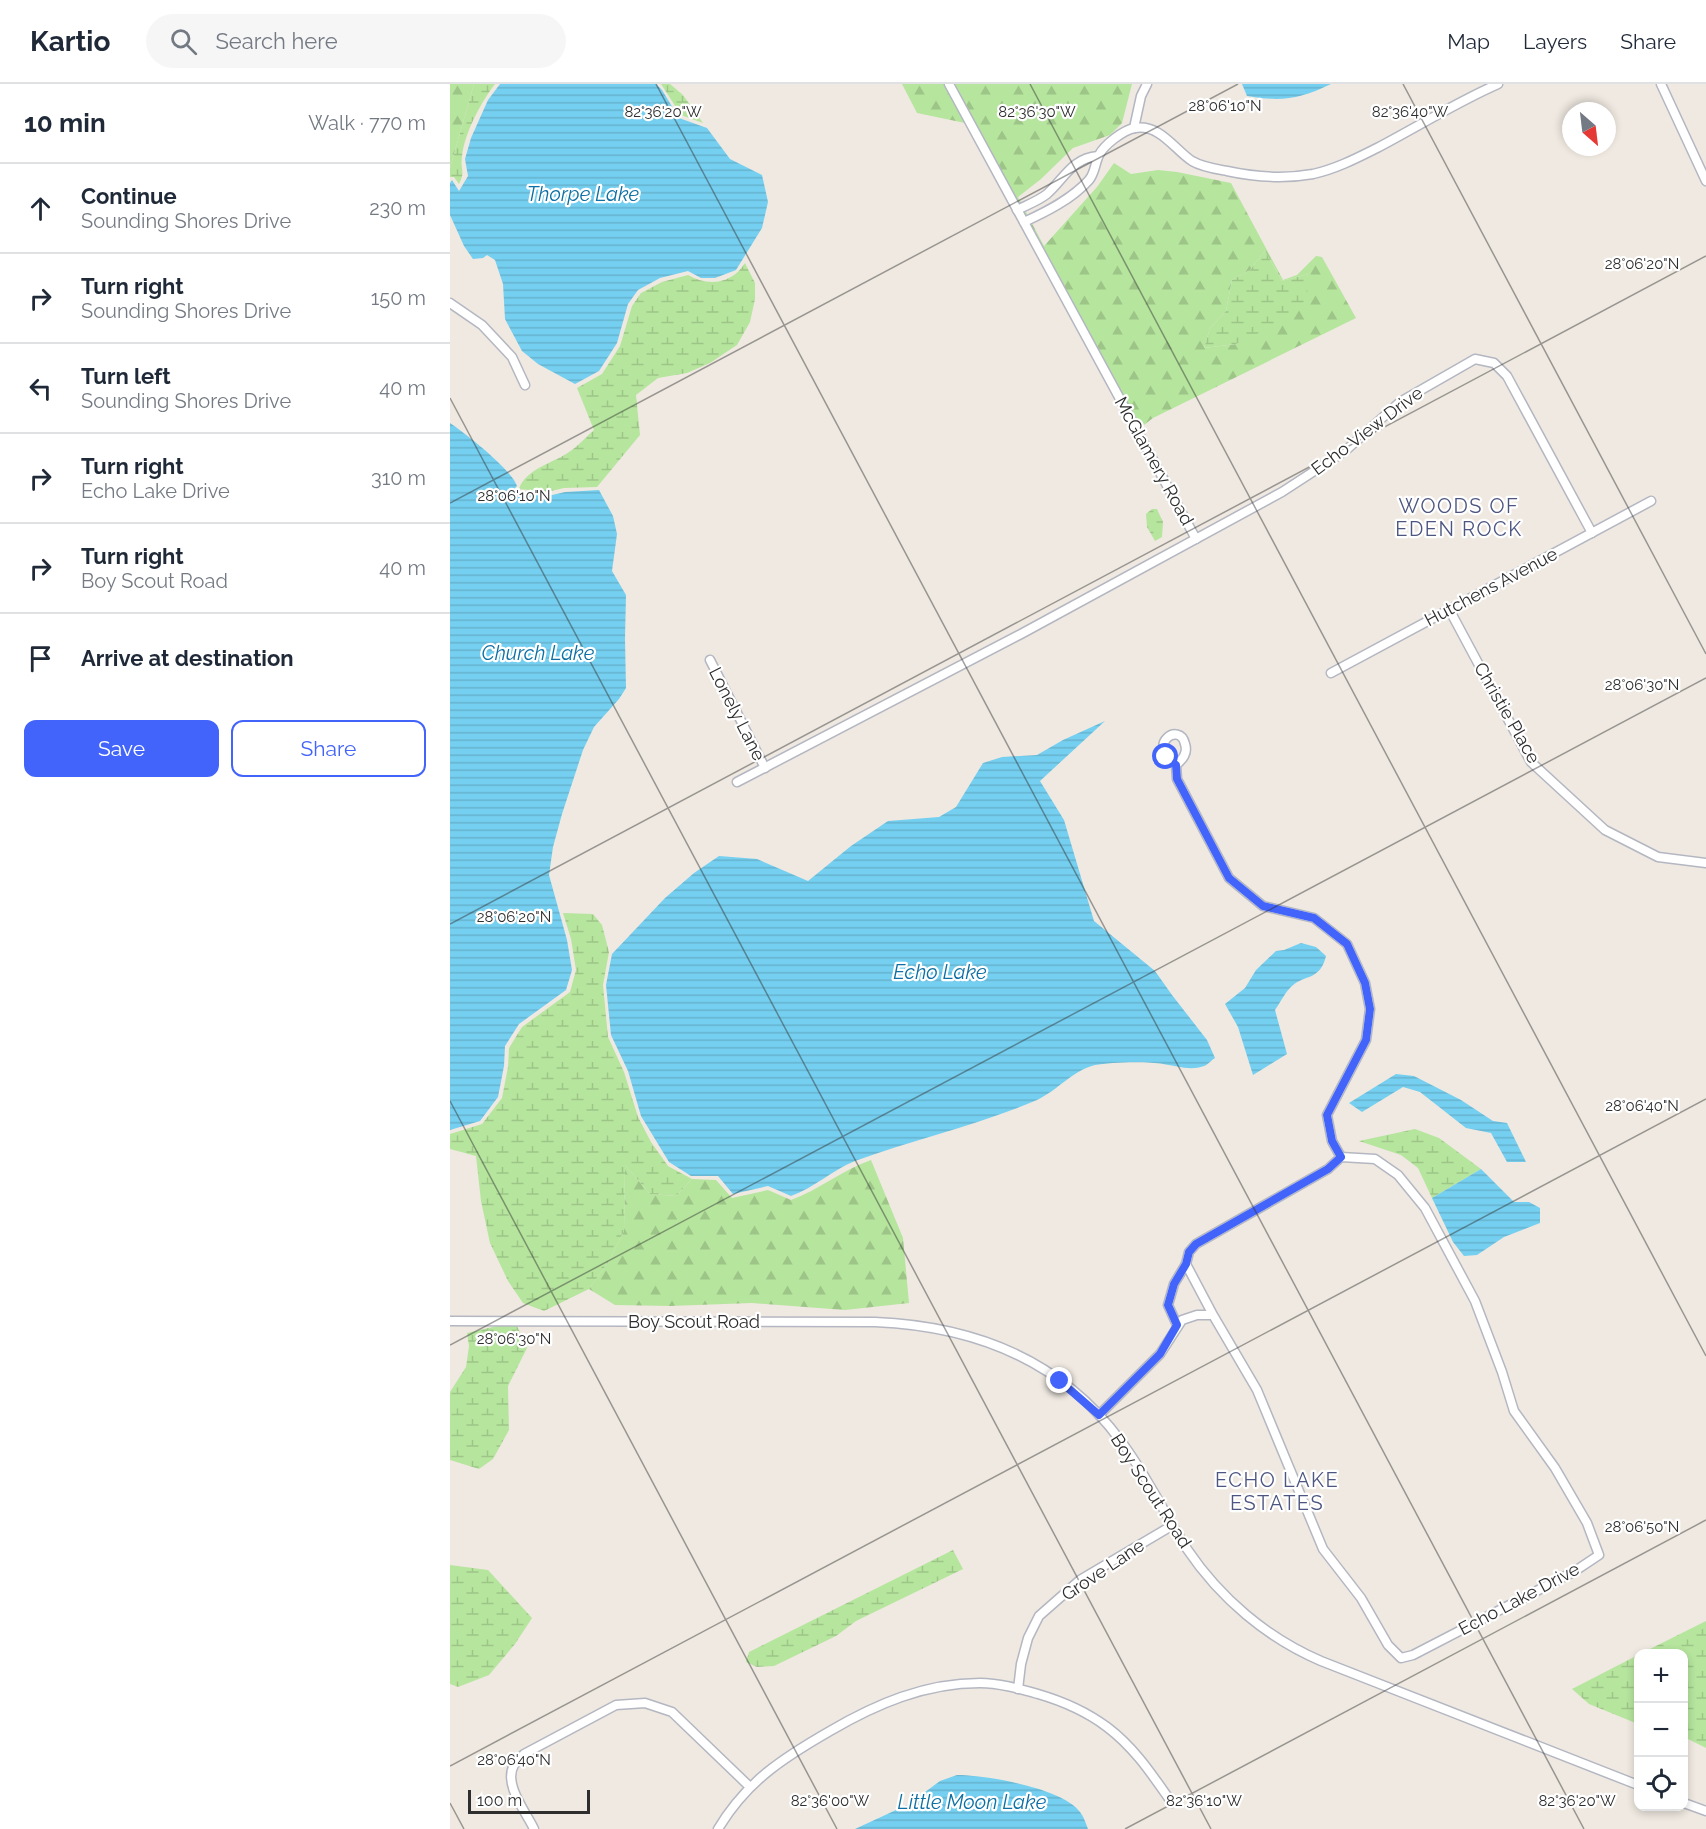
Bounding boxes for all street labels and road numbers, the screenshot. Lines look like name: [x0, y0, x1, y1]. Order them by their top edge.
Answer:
street label: Echo View Drive: [1307, 382, 1427, 479]
street label: McGlamery Road: [1110, 393, 1198, 529]
street label: Hutchens Avenue: [1421, 543, 1561, 630]
street label: Christie Place: [1470, 659, 1545, 767]
street label: Lonely Lane: [705, 664, 770, 764]
street label: Boy Scout Road: [628, 1311, 760, 1332]
street label: Boy Scout Road: [1107, 1430, 1196, 1552]
street label: Grove Lane: [1057, 1534, 1148, 1605]
street label: Echo Lake Drive: [1455, 1558, 1583, 1639]

